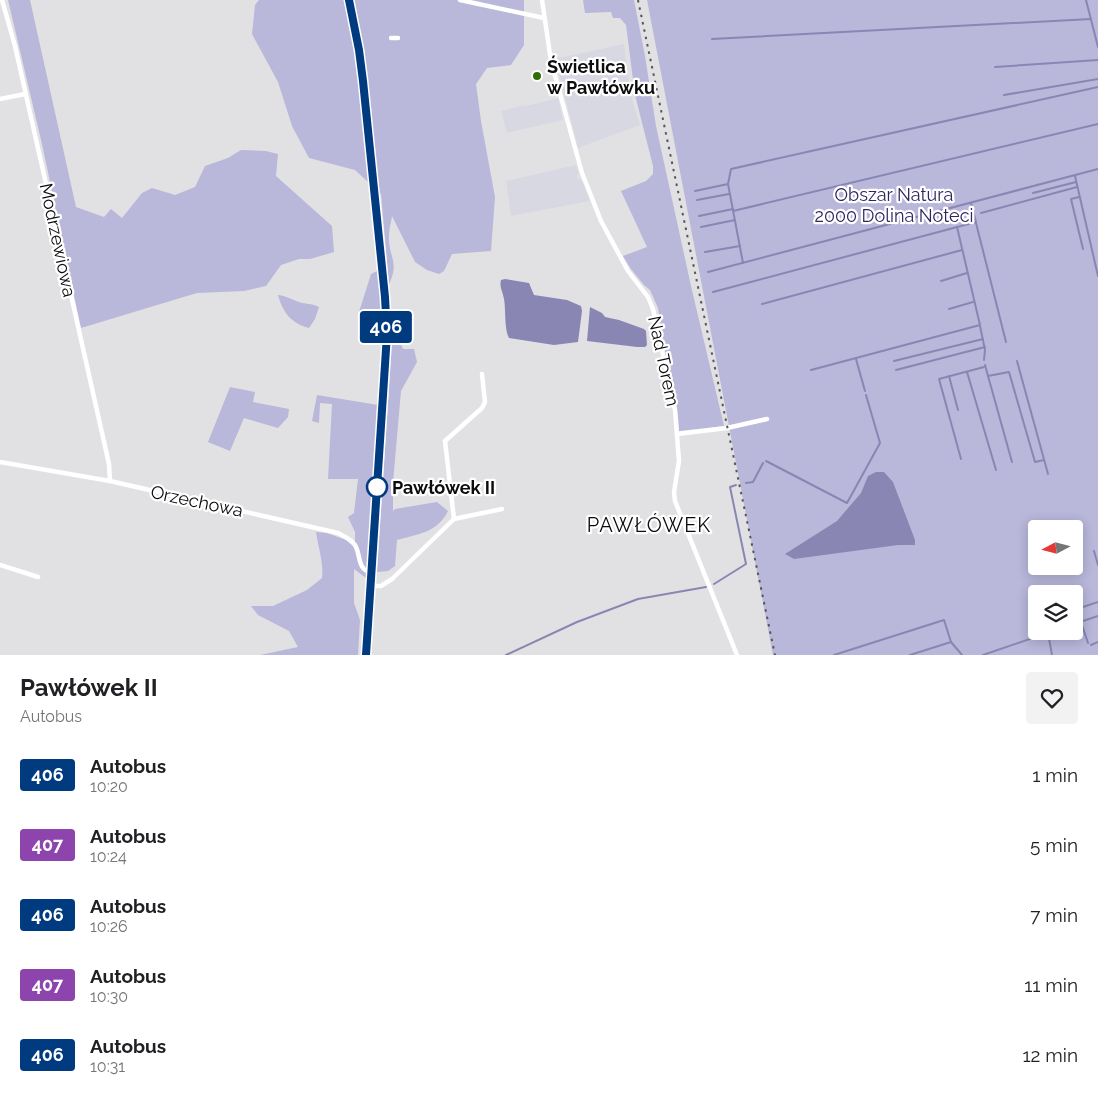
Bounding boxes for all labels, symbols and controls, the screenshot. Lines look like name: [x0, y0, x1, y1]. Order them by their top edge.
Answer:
place label: Świetlica w Pawłówku: [547, 55, 655, 98]
marker: Świetlica w Pawłówku: [531, 70, 543, 82]
street label: Modrzewiowa: [36, 181, 80, 299]
park label: Obszar Natura 2000 Dolina Noteci: [815, 184, 973, 226]
line badge: 406: [357, 311, 415, 343]
street label: Nad Torem: [644, 314, 684, 408]
text: 406: [370, 316, 402, 337]
marker: Pawłówek II: [366, 476, 388, 498]
place label: Pawłówek II: [392, 477, 495, 498]
street label: Orzechowa: [149, 481, 245, 521]
district label: PAWŁÓWEK: [587, 513, 711, 537]
north arrow: [1028, 520, 1082, 575]
map controls: [1028, 520, 1083, 640]
button: layers: [1028, 585, 1083, 640]
button: heart: [1026, 672, 1078, 724]
text: Pawłówek II: [20, 673, 158, 702]
text: Autobus: [20, 707, 82, 726]
text: Autobus: [90, 755, 166, 777]
text: 406: [31, 764, 64, 785]
text: 1 min: [1032, 764, 1078, 786]
text: 10:20: [90, 777, 128, 796]
text: Autobus: [90, 825, 166, 847]
text: 407: [32, 834, 63, 855]
text: 5 min: [1030, 834, 1078, 856]
text: 10:24: [90, 847, 127, 866]
text: Autobus: [90, 895, 166, 917]
text: 406: [31, 904, 64, 925]
text: 7 min: [1030, 904, 1078, 926]
text: 10:26: [90, 917, 128, 936]
text: Autobus: [90, 965, 166, 987]
text: 407: [32, 974, 63, 995]
text: 11 min: [1024, 974, 1078, 996]
text: 10:30: [90, 987, 128, 1006]
text: Autobus: [90, 1035, 166, 1057]
text: 406: [31, 1044, 64, 1065]
text: 12 min: [1022, 1044, 1078, 1066]
text: 10:31: [90, 1057, 125, 1076]

